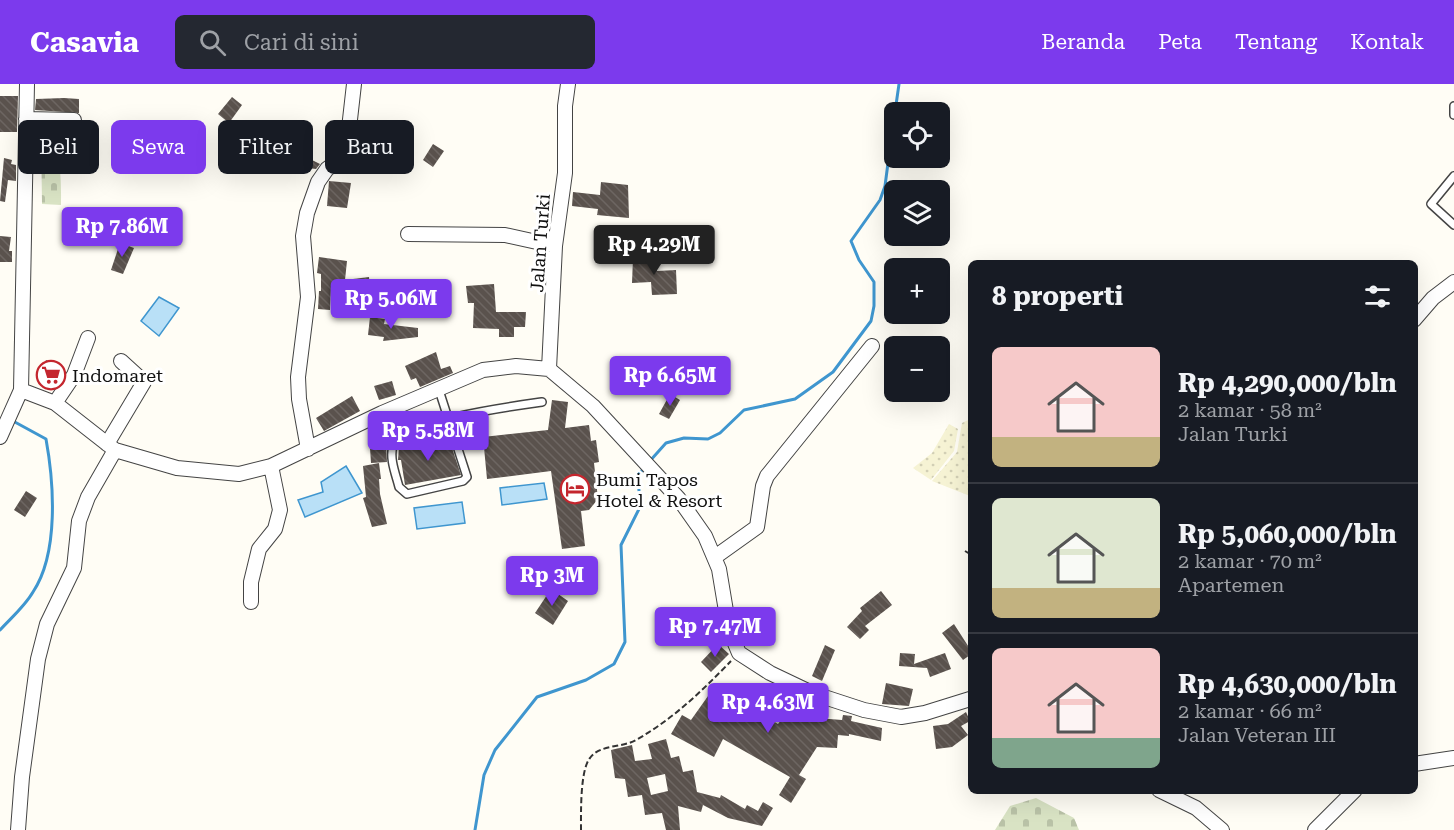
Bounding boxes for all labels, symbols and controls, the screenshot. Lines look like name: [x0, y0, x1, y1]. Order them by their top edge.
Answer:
search box: [175, 15, 595, 69]
text: Casavia: [30, 26, 139, 59]
icon: search: [196, 26, 229, 59]
text: Cari di sini: [244, 30, 359, 55]
text: Beranda: [1041, 30, 1125, 54]
text: Peta: [1158, 30, 1202, 54]
text: Tentang: [1235, 30, 1317, 54]
text: Kontak: [1350, 30, 1424, 54]
map controls: [884, 102, 950, 402]
button: locate: [884, 102, 950, 168]
chip: Beli: [18, 120, 99, 174]
chip: Sewa: [111, 120, 206, 174]
chip: Filter: [218, 120, 313, 174]
chip: Baru: [325, 120, 414, 174]
button: layers: [884, 180, 950, 246]
street label: Jalan Turki: [526, 193, 554, 293]
pin: Rp 7.86M: [60, 207, 184, 258]
text: Rp 7.86M: [76, 214, 168, 238]
pin: Rp 4.29M: [592, 225, 716, 276]
text: Rp 4.29M: [608, 232, 700, 256]
button: +: [884, 258, 950, 324]
pin: Rp 5.06M: [329, 279, 453, 330]
icon: filters: [1361, 280, 1394, 313]
text: 8 properti: [992, 281, 1123, 311]
text: Rp 5.06M: [345, 286, 437, 310]
button: −: [884, 336, 950, 402]
pin: Rp 6.65M: [608, 356, 732, 407]
supermarket icon: Indomaret: [35, 359, 67, 391]
text: Rp 6.65M: [624, 363, 716, 387]
place label: Indomaret: [72, 365, 163, 386]
text: Rp 4,290,000/bln: [1178, 368, 1397, 398]
icon: home: [1040, 371, 1112, 443]
text: 2 kamar · 58 m²: [1178, 398, 1322, 422]
pin: Rp 5.58M: [366, 411, 490, 462]
text: Rp 5.58M: [382, 418, 474, 442]
text: Jalan Turki: [1178, 422, 1288, 446]
place label: Bumi Tapos Hotel & Resort: [596, 469, 722, 511]
hotel icon: Bumi Tapos Hotel & Resort: [559, 473, 591, 505]
text: Rp 5,060,000/bln: [1178, 519, 1397, 549]
icon: home: [1040, 522, 1112, 594]
text: 2 kamar · 70 m²: [1178, 549, 1322, 573]
pin: Rp 3M: [510, 556, 594, 607]
text: Rp 3M: [520, 563, 584, 587]
text: Apartemen: [1178, 573, 1284, 597]
pin: Rp 7.47M: [653, 607, 777, 658]
text: Rp 7.47M: [669, 614, 761, 638]
text: Rp 4,630,000/bln: [1178, 669, 1397, 699]
icon: home: [1040, 672, 1112, 744]
pin: Rp 4.63M: [706, 683, 830, 734]
text: Rp 4.63M: [722, 690, 814, 714]
text: 2 kamar · 66 m²: [1178, 699, 1322, 723]
text: Jalan Veteran III: [1178, 723, 1336, 747]

